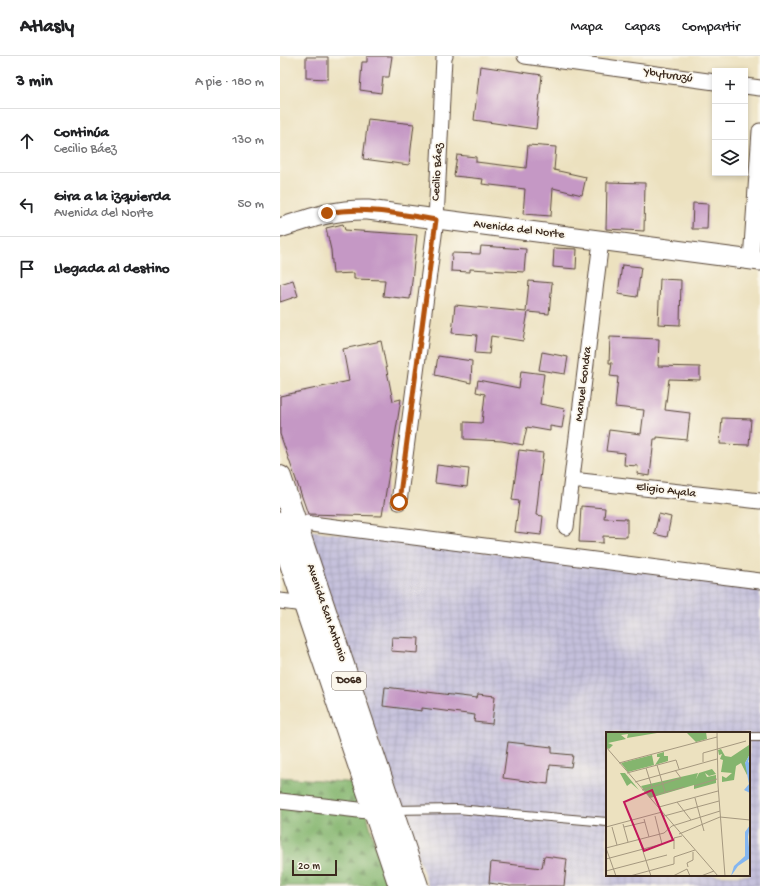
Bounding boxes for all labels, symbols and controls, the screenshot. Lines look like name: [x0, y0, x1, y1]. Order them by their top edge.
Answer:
text: Atlasly: [20, 16, 74, 39]
text: Mapa: [571, 19, 603, 36]
text: Capas: [625, 19, 660, 36]
text: Compartir: [682, 19, 740, 36]
street label: Ybyturuzú: [642, 66, 694, 86]
map controls: [712, 68, 748, 176]
button: +: [712, 68, 748, 104]
text: 3 min: [16, 72, 53, 92]
text: A pie · 180 m: [195, 75, 264, 90]
button: −: [712, 104, 748, 140]
text: Continúa: [54, 124, 109, 142]
icon: ahead: [16, 130, 38, 152]
text: 130 m: [232, 133, 264, 148]
button: layers: [712, 140, 748, 176]
text: Cecilio Báez: [54, 142, 117, 157]
street label: Cecilio Báez: [429, 142, 447, 201]
text: Gira a la izquierda: [54, 188, 170, 206]
icon: left: [16, 194, 38, 216]
text: 50 m: [237, 197, 264, 212]
route end: [318, 204, 336, 222]
text: Avenida del Norte: [54, 206, 153, 221]
street label: Avenida del Norte: [473, 217, 566, 243]
icon: arrive: [16, 258, 38, 280]
text: Llegada al destino: [54, 260, 170, 278]
street label: Manuel Gondra: [572, 345, 596, 422]
street label: Eligio Ayala: [635, 480, 697, 502]
route start: [390, 493, 408, 511]
street label: Avenida San Antonio: [303, 562, 349, 664]
road number: D068: [332, 672, 366, 690]
inset map: [606, 732, 750, 876]
scale bar: [292, 858, 337, 877]
text: 20 m: [298, 861, 320, 873]

